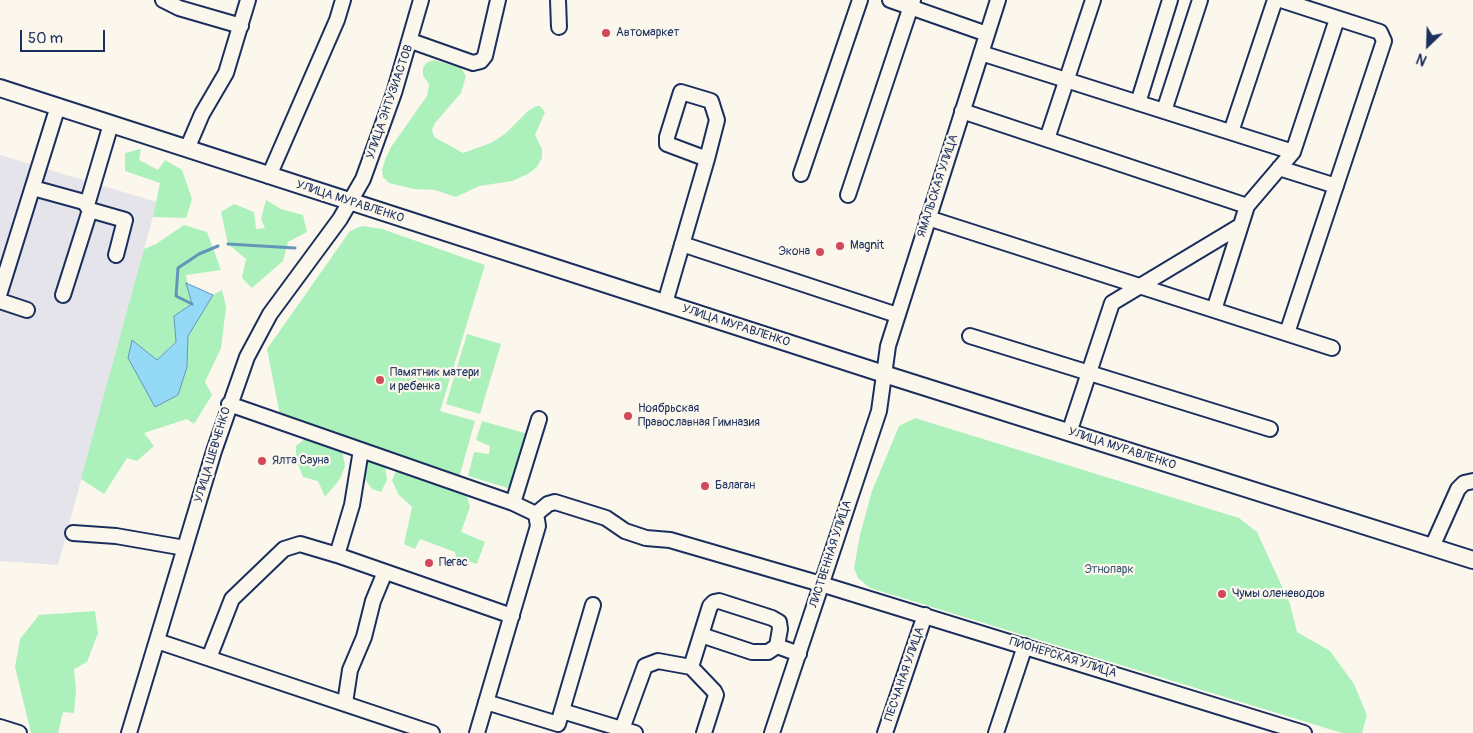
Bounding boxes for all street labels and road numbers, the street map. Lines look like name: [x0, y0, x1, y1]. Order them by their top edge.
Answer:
street label: УЛИЦА ЭНТУЗИАСТОВ: [364, 43, 416, 161]
street label: ЯМАЛЬСКАЯ УЛИЦА: [915, 133, 961, 239]
street label: УЛИЦА МУРАВЛЕНКО: [294, 178, 406, 226]
street label: УЛИЦА МУРАВЛЕНКО: [680, 302, 792, 350]
street label: УЛИЦА ШЕВЧЕНКО: [192, 406, 234, 504]
street label: УЛИЦА МУРАВЛЕНКО: [1066, 425, 1178, 473]
street label: ЛИСТВЕННАЯ УЛИЦА: [807, 499, 855, 609]
street label: ПЕСЧАНАЯ УЛИЦА: [882, 625, 928, 723]
street label: ПИОНЕРСКАЯ УЛИЦА: [1008, 635, 1118, 681]

